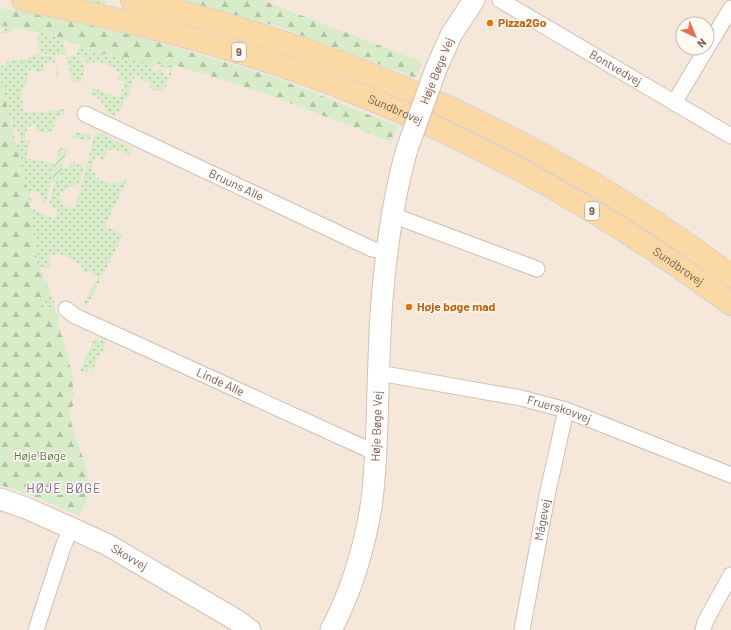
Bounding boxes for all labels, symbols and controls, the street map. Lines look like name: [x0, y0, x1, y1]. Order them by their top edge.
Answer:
place label: Pizza2Go: [498, 15, 547, 29]
north arrow: [675, 16, 715, 56]
marker: Pizza2Go: [485, 18, 495, 28]
street label: Høje Bøge Vej: [416, 35, 456, 106]
text: N: [695, 36, 709, 51]
road number: 9: [232, 43, 246, 61]
street label: Bontvedvej: [587, 46, 645, 88]
street label: Sundbrovej: [366, 91, 425, 127]
street label: Bruuns Alle: [207, 165, 266, 203]
road number: 9: [585, 202, 599, 220]
street label: Sundbrovej: [651, 244, 707, 288]
place label: Høje bøge mad: [417, 299, 495, 313]
marker: Høje bøge mad: [404, 302, 414, 312]
street label: Linde Alle: [195, 364, 247, 398]
street label: Høje Bøge Vej: [367, 390, 384, 462]
street label: Fruerskovvej: [526, 392, 594, 425]
park label: Høje Bøge: [14, 448, 66, 462]
district label: HØJE BØGE: [26, 480, 102, 496]
street label: Mågevej: [531, 498, 552, 542]
street label: Skovvej: [109, 540, 150, 573]

